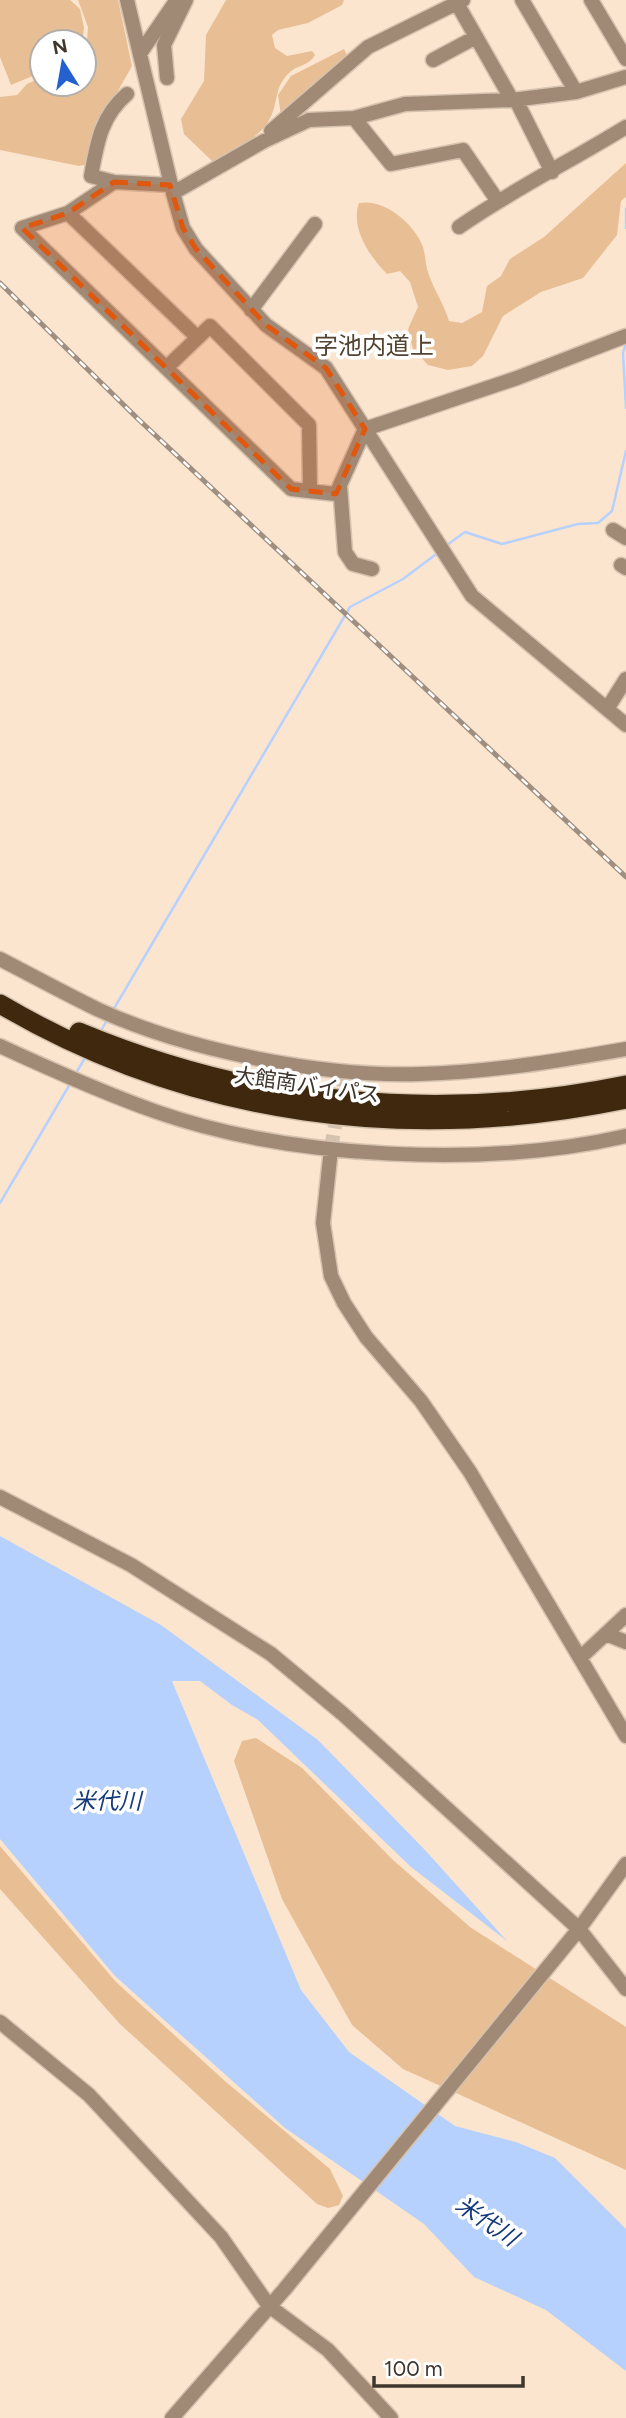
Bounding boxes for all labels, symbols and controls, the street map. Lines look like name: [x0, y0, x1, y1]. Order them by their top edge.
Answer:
north arrow: [28, 28, 98, 98]
text: N: [50, 34, 69, 59]
district label: 字池内道上: [314, 331, 434, 360]
street label: 大館南バイパス: [233, 1062, 381, 1107]
water label: 米代川: [73, 1787, 145, 1815]
water label: 米代川: [451, 2190, 526, 2254]
scale bar: [374, 2344, 523, 2388]
text: 100 m: [384, 2356, 443, 2381]

